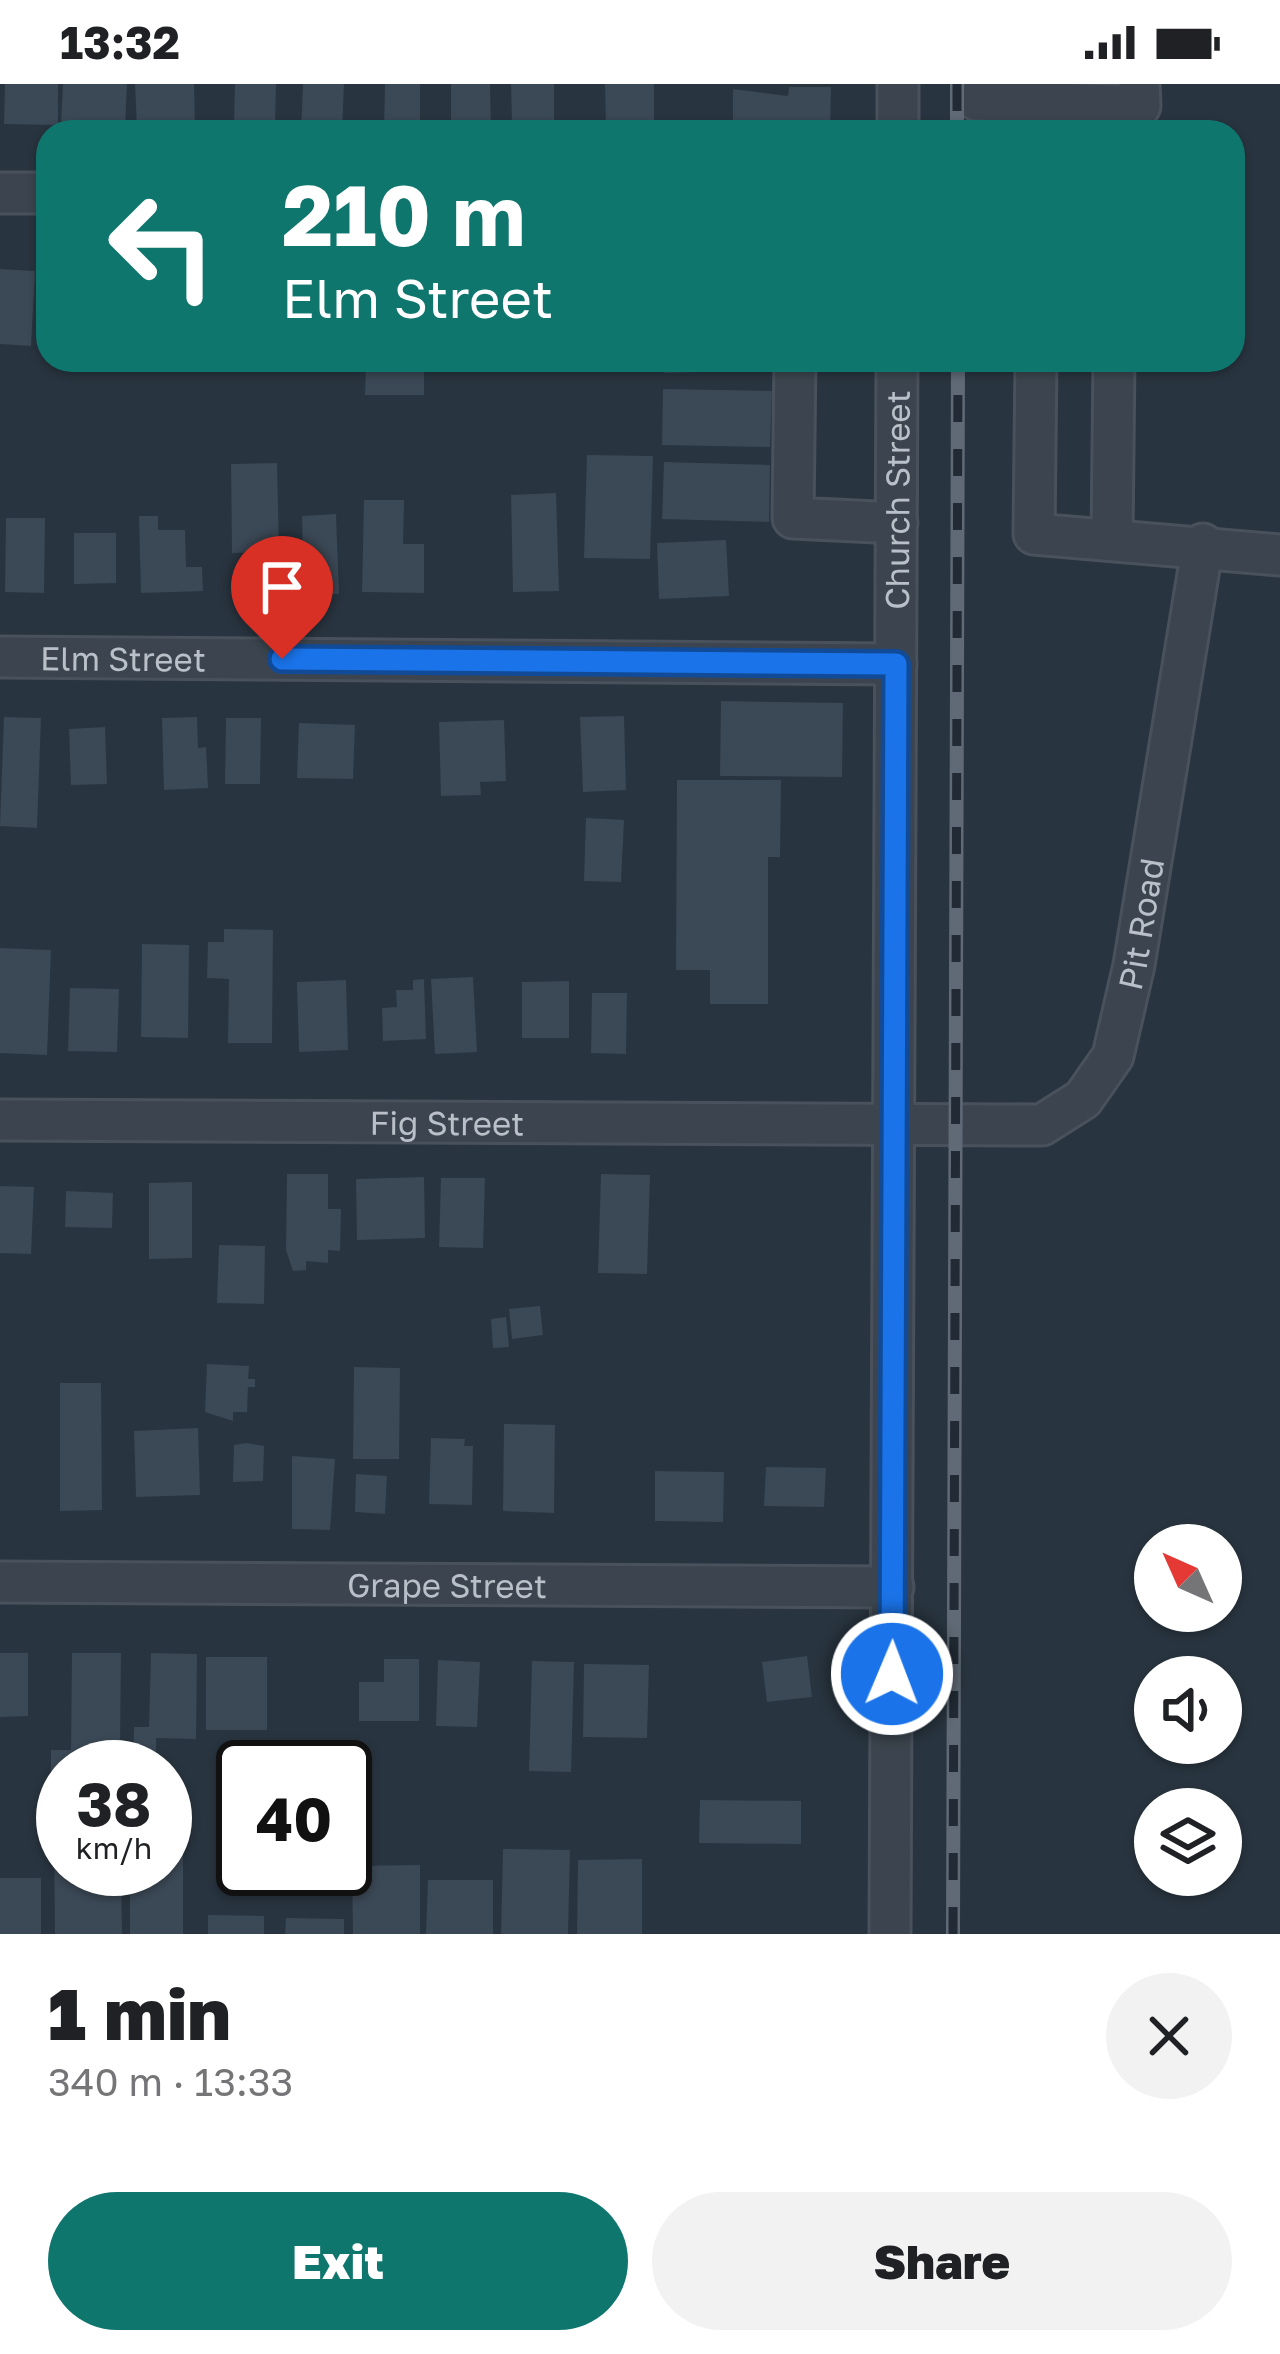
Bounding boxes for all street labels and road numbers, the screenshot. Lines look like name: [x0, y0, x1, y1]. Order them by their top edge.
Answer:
street label: Church Street: [876, 390, 916, 610]
street label: Elm Street: [40, 638, 206, 678]
street label: Pit Road: [1109, 855, 1171, 994]
street label: Fig Street: [370, 1102, 524, 1142]
street label: Grape Street: [347, 1564, 547, 1605]

